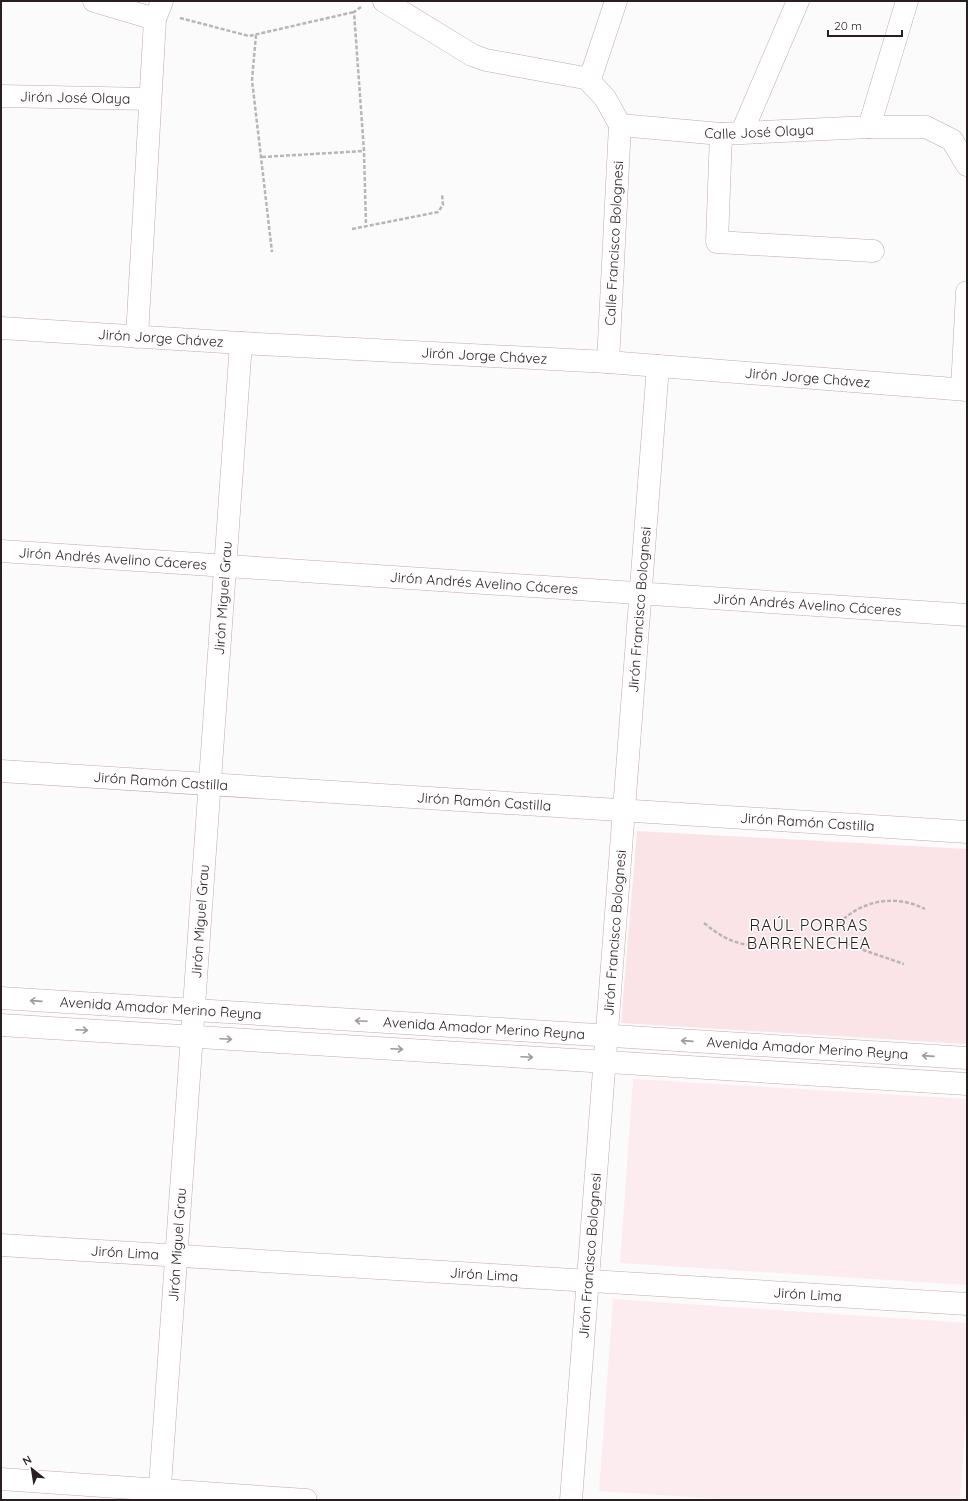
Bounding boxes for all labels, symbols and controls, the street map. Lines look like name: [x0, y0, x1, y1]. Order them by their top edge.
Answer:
scale bar: [828, 12, 902, 38]
text: 20 m: [834, 18, 862, 33]
street label: Jirón José Olaya: [20, 87, 130, 108]
street label: Calle José Olaya: [704, 121, 814, 143]
street label: Calle Francisco Bolognesi: [601, 160, 627, 326]
street label: Jirón Jorge Chávez: [97, 325, 224, 351]
street label: Jirón Jorge Chávez: [421, 343, 548, 368]
street label: Jirón Jorge Chávez: [744, 364, 871, 391]
street label: Jirón Francisco Bolognesi: [624, 526, 655, 693]
street label: Jirón Miguel Grau: [210, 541, 236, 656]
street label: Jirón Andrés Avelino Cáceres: [18, 543, 208, 574]
street label: Jirón Andrés Avelino Cáceres: [389, 568, 579, 598]
street label: Jirón Andrés Avelino Cáceres: [712, 589, 902, 620]
street label: Jirón Ramón Castilla: [93, 768, 229, 794]
street label: Jirón Ramón Castilla: [416, 788, 552, 815]
street label: Jirón Ramón Castilla: [740, 809, 875, 835]
street label: Jirón Francisco Bolognesi: [599, 849, 630, 1016]
street label: Jirón Miguel Grau: [187, 864, 213, 979]
district label: RAÚL PORRAS BARRENECHEA: [747, 915, 871, 953]
street label: Avenida Amador Merino Reyna: [59, 993, 262, 1023]
one-way arrow: [30, 997, 43, 1004]
street label: Avenida Amador Merino Reyna: [383, 1013, 586, 1043]
one-way arrow: [355, 1017, 368, 1024]
one-way arrow: [75, 1027, 88, 1034]
street label: Avenida Amador Merino Reyna: [706, 1033, 909, 1063]
one-way arrow: [219, 1035, 232, 1042]
one-way arrow: [681, 1037, 694, 1044]
one-way arrow: [390, 1046, 403, 1053]
one-way arrow: [922, 1052, 935, 1059]
one-way arrow: [520, 1053, 533, 1061]
street label: Jirón Francisco Bolognesi: [574, 1172, 605, 1339]
street label: Jirón Miguel Grau: [164, 1187, 190, 1302]
street label: Jirón Lima: [90, 1241, 160, 1264]
street label: Jirón Lima: [449, 1263, 519, 1286]
street label: Jirón Lima: [773, 1283, 842, 1305]
north arrow: [12, 1449, 52, 1489]
text: N: [20, 1452, 34, 1468]

